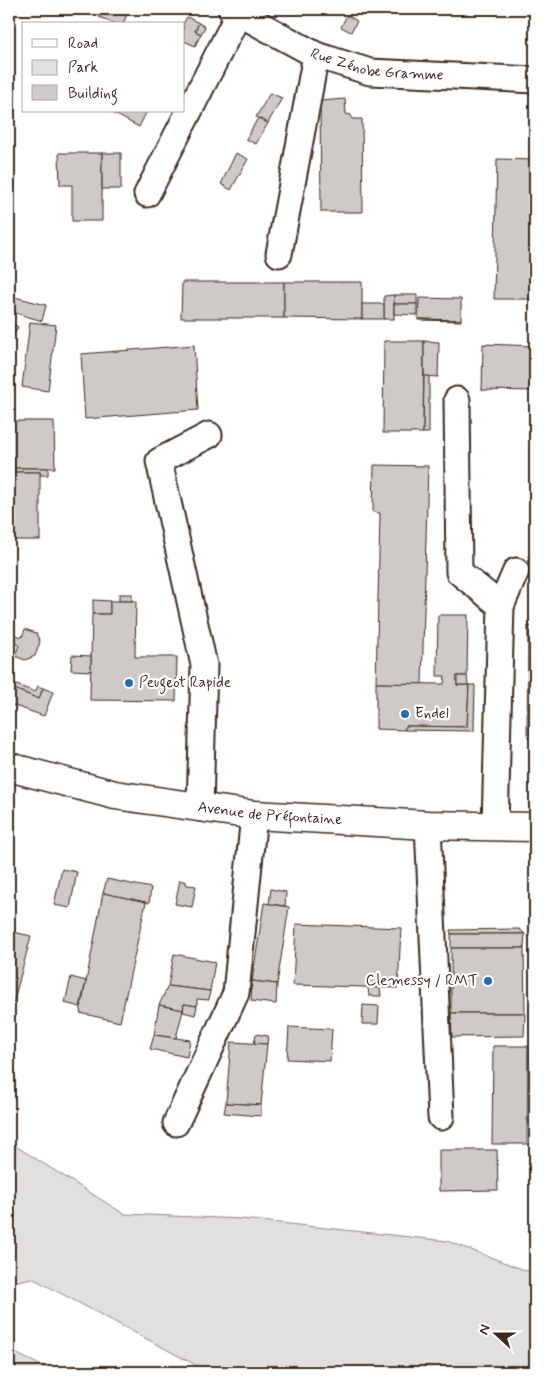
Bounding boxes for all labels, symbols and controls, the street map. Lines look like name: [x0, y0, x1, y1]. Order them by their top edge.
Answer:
legend: [22, 22, 185, 112]
text: Road: [68, 34, 98, 54]
street label: Rue Zénobe Gramme: [306, 44, 444, 86]
text: Park: [68, 58, 98, 78]
text: Building: [68, 84, 118, 105]
place label: Peugeot Rapide: [139, 673, 231, 694]
marker: Peugeot Rapide: [123, 677, 135, 689]
place label: Endel: [415, 704, 449, 724]
marker: Endel: [399, 708, 411, 720]
street label: Avenue de Préfontaine: [196, 797, 343, 830]
place label: Clemessy / RMT: [366, 971, 478, 991]
marker: Clemessy / RMT: [482, 975, 494, 987]
north arrow: [472, 1308, 522, 1358]
text: N: [475, 1322, 495, 1337]

